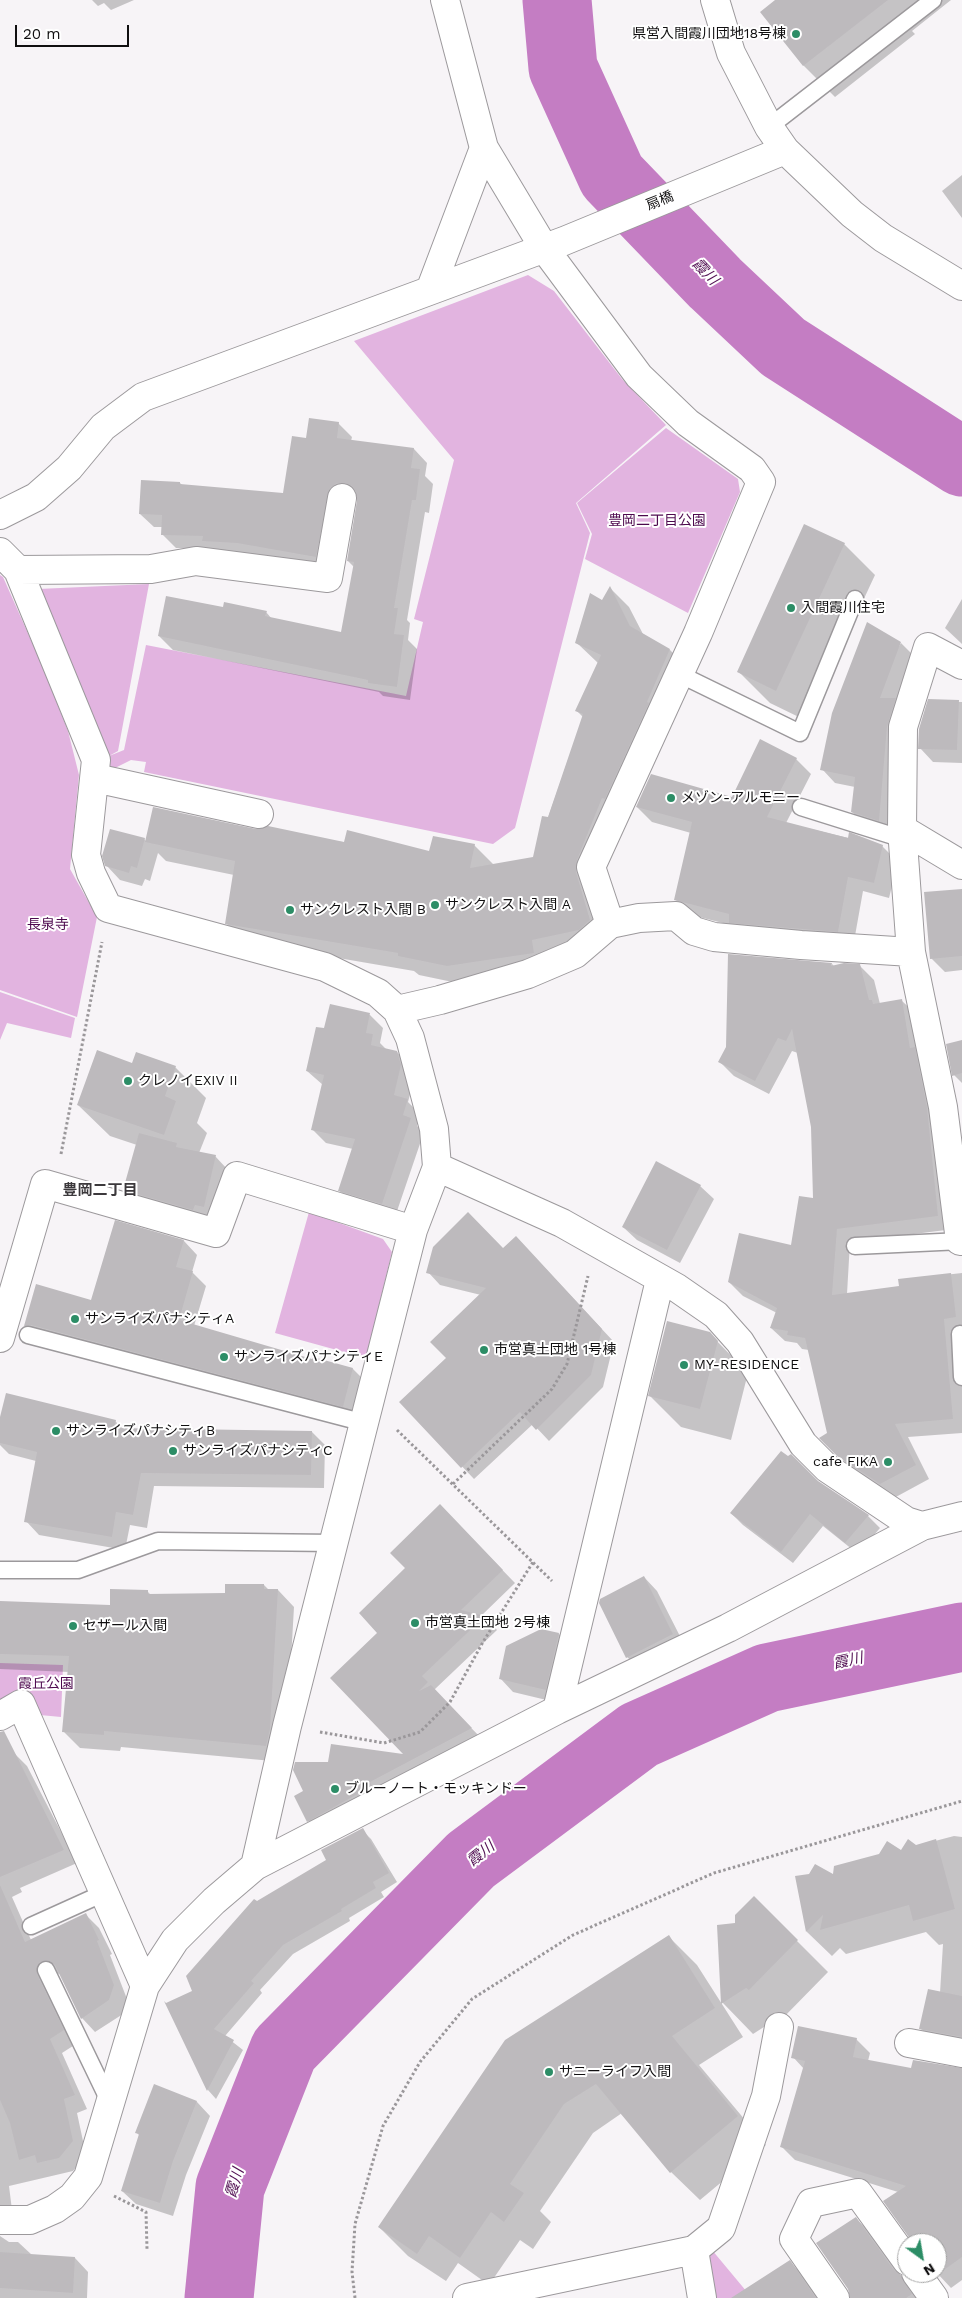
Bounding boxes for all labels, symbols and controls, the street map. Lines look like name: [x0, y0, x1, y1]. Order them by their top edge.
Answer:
scale bar: [18, 15, 131, 47]
text: 20 m: [23, 25, 61, 43]
place label: 県営入間霞川団地18号棟: [632, 26, 786, 42]
marker: 県営入間霞川団地18号棟: [790, 28, 802, 40]
street label: 扇橋: [644, 188, 676, 214]
water label: 霞川: [688, 255, 722, 289]
park label: 豊岡二丁目公園: [608, 513, 706, 529]
place label: 入間霞川住宅: [801, 600, 885, 616]
marker: 入間霞川住宅: [785, 602, 797, 614]
place label: メゾン-アルモニー: [681, 790, 800, 806]
marker: メゾン-アルモニー: [665, 792, 677, 804]
place label: サンクレスト入間 A: [445, 897, 571, 913]
marker: サンクレスト入間 A: [429, 899, 441, 911]
place label: サンクレスト入間 B: [300, 902, 426, 918]
marker: サンクレスト入間 B: [284, 904, 296, 916]
park label: 長泉寺: [27, 917, 69, 933]
place label: クレノイEXIV II: [138, 1073, 238, 1089]
marker: クレノイEXIV II: [122, 1075, 134, 1087]
district label: 豊岡二丁目: [63, 1182, 137, 1200]
place label: サンライズパナシティA: [85, 1311, 234, 1327]
marker: サンライズパナシティA: [69, 1313, 81, 1325]
place label: 市営真土団地 1号棟: [494, 1342, 616, 1358]
marker: 市営真土団地 1号棟: [478, 1344, 490, 1356]
place label: サンライズパナシティE: [234, 1349, 383, 1365]
marker: サンライズパナシティE: [218, 1351, 230, 1363]
place label: MY-RESIDENCE: [694, 1357, 799, 1373]
marker: MY-RESIDENCE: [678, 1359, 690, 1371]
place label: サンライズパナシティB: [66, 1423, 215, 1439]
marker: サンライズパナシティB: [50, 1425, 62, 1437]
place label: サンライズパナシティC: [183, 1443, 333, 1459]
marker: サンライズパナシティC: [167, 1445, 179, 1457]
place label: cafe FIKA: [813, 1454, 878, 1470]
marker: cafe FIKA: [882, 1456, 894, 1468]
place label: 市営真土団地 2号棟: [425, 1615, 550, 1631]
marker: 市営真土団地 2号棟: [409, 1617, 421, 1629]
place label: セザール入間: [83, 1618, 167, 1634]
marker: セザール入間: [67, 1620, 79, 1632]
water label: 霞川: [831, 1649, 865, 1673]
park label: 霞丘公園: [18, 1676, 74, 1692]
place label: ブルーノート・モッキンドー: [345, 1781, 527, 1797]
marker: ブルーノート・モッキンドー: [329, 1783, 341, 1795]
water label: 霞川: [464, 1838, 498, 1870]
place label: サニーライフ入間: [559, 2064, 671, 2080]
marker: サニーライフ入間: [543, 2066, 555, 2078]
water label: 霞川: [222, 2166, 248, 2200]
north arrow: [897, 2233, 947, 2283]
text: N: [921, 2260, 938, 2279]

